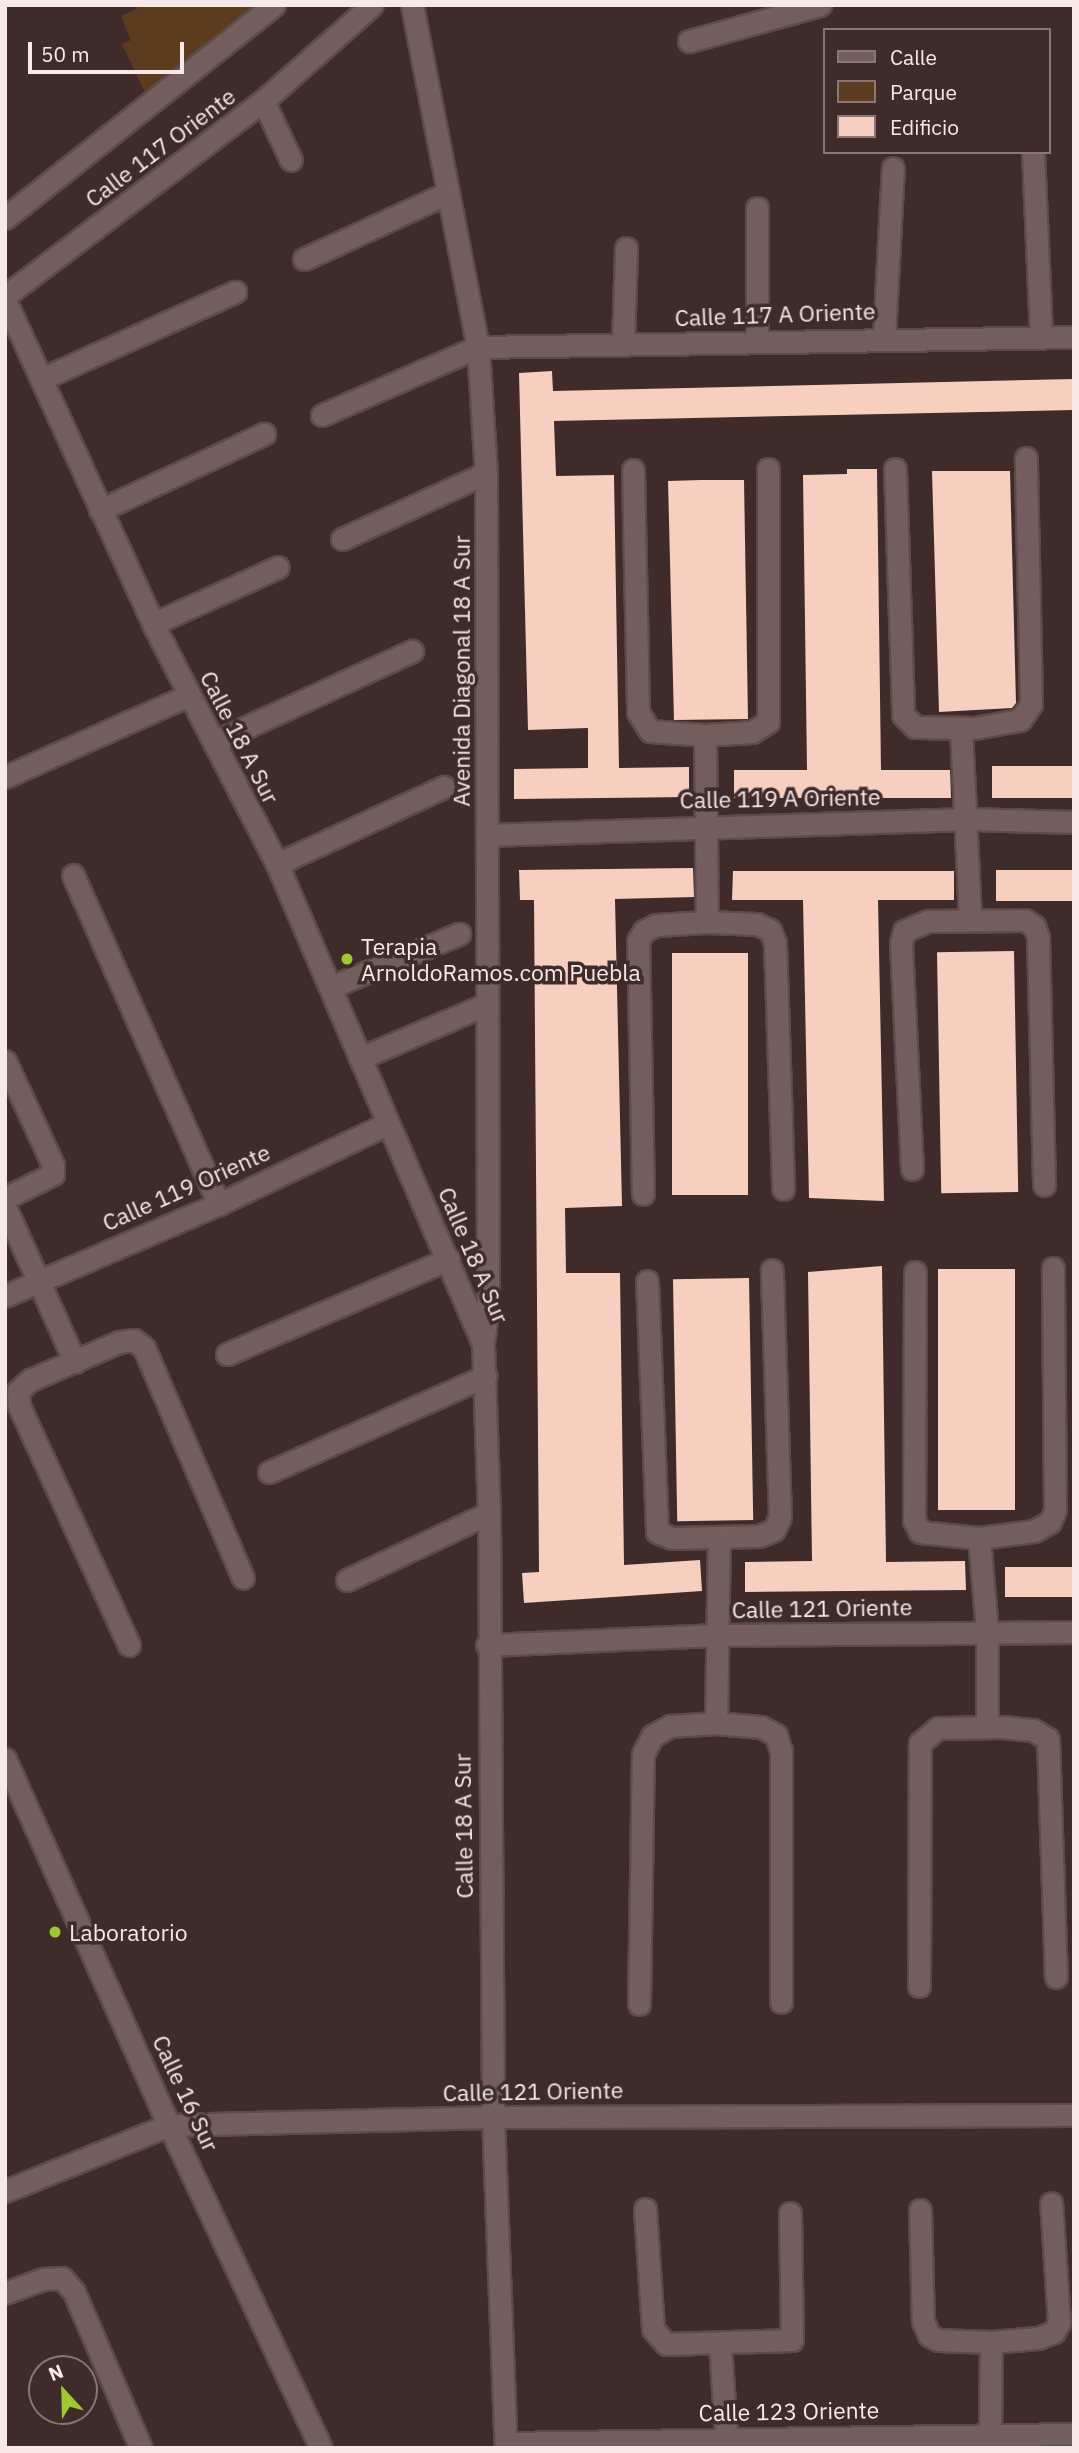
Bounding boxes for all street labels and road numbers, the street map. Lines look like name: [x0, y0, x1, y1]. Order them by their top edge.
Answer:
street label: Calle 117 Oriente: [80, 82, 240, 212]
street label: Calle 117 A Oriente: [674, 297, 876, 331]
street label: Avenida Diagonal 18 A Sur: [447, 535, 475, 807]
street label: Calle 18 A Sur: [195, 666, 285, 808]
street label: Calle 119 A Oriente: [679, 782, 881, 814]
street label: Calle 119 Oriente: [98, 1138, 274, 1236]
street label: Calle 18 A Sur: [433, 1183, 515, 1327]
street label: Calle 121 Oriente: [731, 1593, 913, 1623]
street label: Calle 18 A Sur: [448, 1753, 478, 1899]
street label: Calle 16 Sur: [147, 2031, 225, 2155]
street label: Calle 121 Oriente: [442, 2076, 624, 2106]
street label: Calle 123 Oriente: [698, 2396, 880, 2426]

